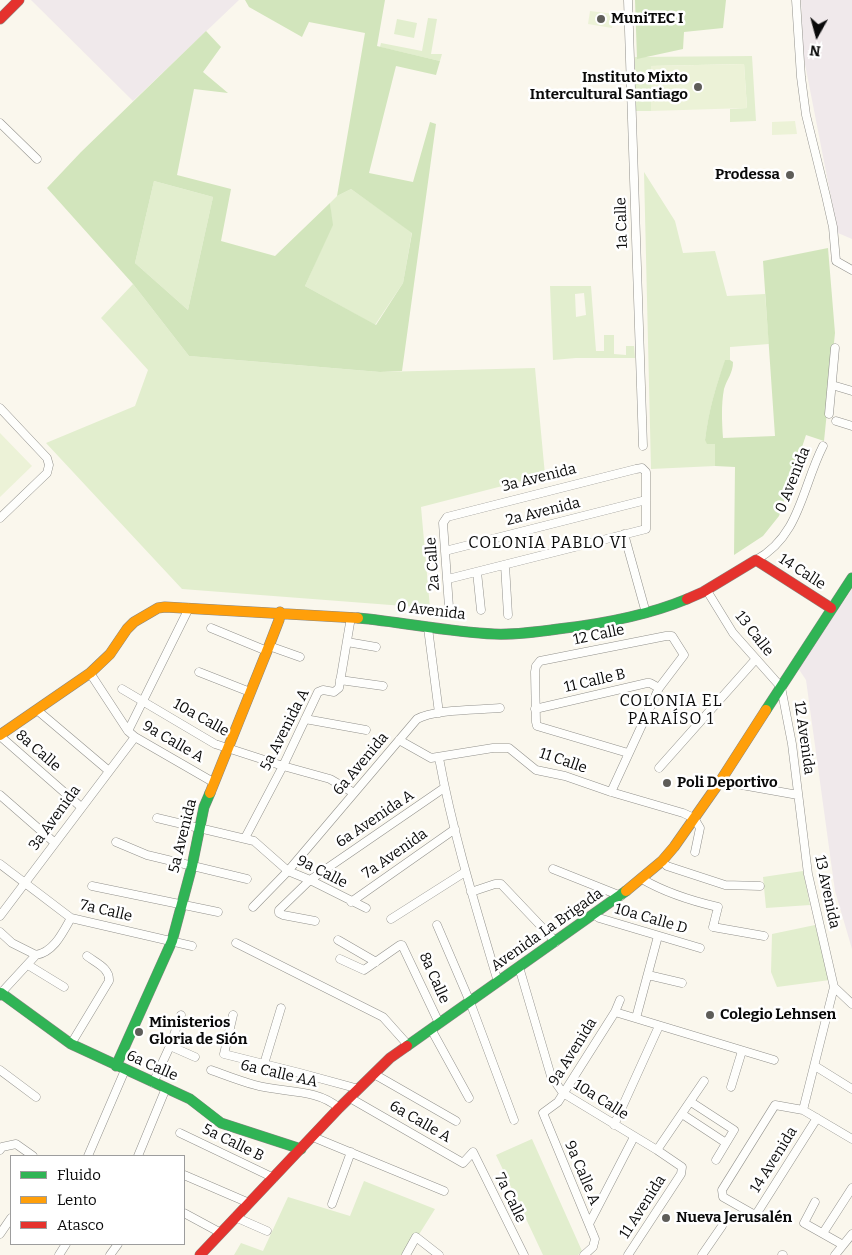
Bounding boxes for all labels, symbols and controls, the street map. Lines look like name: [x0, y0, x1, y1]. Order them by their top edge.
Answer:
place label: MuniTEC I: [611, 10, 683, 28]
north arrow: [792, 10, 842, 60]
marker: MuniTEC I: [595, 13, 607, 25]
text: N: [809, 41, 822, 59]
place label: Instituto Mixto Intercultural Santiago: [530, 69, 688, 104]
marker: Instituto Mixto Intercultural Santiago: [692, 81, 704, 93]
place label: Prodessa: [715, 166, 780, 184]
marker: Prodessa: [784, 169, 796, 181]
street label: 1a Calle: [612, 197, 632, 249]
street label: 0 Avenida: [772, 445, 814, 515]
street label: 3a Avenida: [500, 460, 578, 496]
street label: 2a Avenida: [504, 494, 582, 530]
district label: COLONIA PABLO VI: [466, 534, 630, 554]
street label: 2a Calle: [422, 537, 444, 591]
street label: 14 Calle: [775, 550, 829, 594]
street label: 0 Avenida: [396, 598, 466, 624]
street label: 13 Calle: [731, 608, 777, 660]
street label: 12 Calle: [572, 621, 626, 649]
street label: 11 Calle B: [563, 665, 627, 697]
street label: 5a Avenida A: [257, 686, 313, 774]
district label: COLONIA EL PARAÍSO 1: [618, 692, 724, 730]
street label: 10a Calle: [170, 695, 232, 741]
street label: 12 Avenida: [790, 700, 818, 776]
street label: 9a Calle A: [139, 717, 207, 767]
street label: 8a Calle: [12, 726, 64, 776]
street label: 6a Avenida: [329, 729, 393, 799]
street label: 11 Calle: [537, 744, 589, 778]
place label: Poli Deportivo: [677, 774, 778, 792]
marker: Poli Deportivo: [661, 777, 673, 789]
street label: 3a Avenida: [25, 782, 85, 854]
street label: 6a Avenida A: [333, 786, 417, 852]
street label: 5a Avenida: [165, 797, 201, 875]
street label: 7a Avenida: [359, 825, 431, 883]
street label: 9a Calle: [294, 852, 350, 892]
street label: 13 Avenida: [810, 854, 844, 930]
street label: Avenida La Brigada: [488, 885, 606, 975]
street label: 7a Calle: [78, 896, 134, 926]
street label: 10a Calle D: [612, 900, 690, 938]
street label: 8a Calle: [415, 950, 453, 1006]
place label: Colegio Lehnsen: [720, 1006, 836, 1024]
marker: Colegio Lehnsen: [704, 1009, 716, 1021]
place label: Ministerios Gloria de Sión: [149, 1014, 247, 1049]
street label: 9a Avenida: [545, 1015, 601, 1089]
marker: Ministerios Gloria de Sión: [133, 1026, 145, 1038]
street label: 6a Calle: [123, 1047, 181, 1085]
street label: 6a Calle AA: [239, 1056, 319, 1092]
street label: 10a Calle: [570, 1076, 632, 1124]
street label: 6a Calle A: [386, 1097, 454, 1147]
street label: 5a Calle B: [199, 1120, 267, 1166]
street label: 14 Avenida: [747, 1124, 801, 1196]
street label: 9a Calle A: [560, 1138, 604, 1208]
legend: [10, 1155, 185, 1245]
text: Fluido: [57, 1166, 101, 1184]
street label: 7a Calle: [490, 1170, 530, 1226]
street label: 11 Avenida: [616, 1172, 670, 1242]
text: Lento: [57, 1191, 97, 1209]
place label: Nueva Jerusalén: [676, 1209, 792, 1227]
marker: Nueva Jerusalén: [660, 1212, 672, 1224]
text: Atasco: [57, 1216, 104, 1234]

